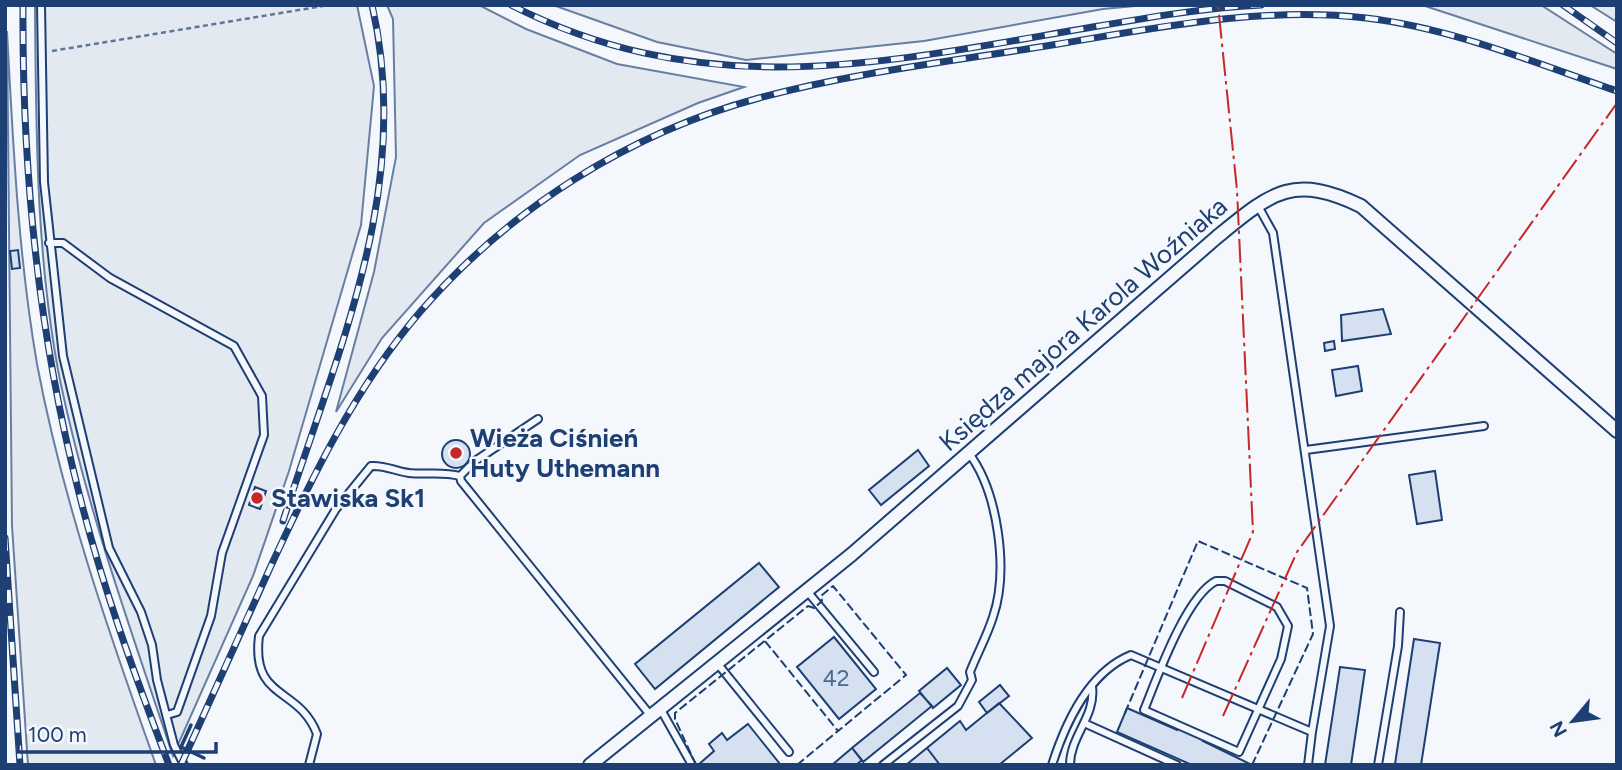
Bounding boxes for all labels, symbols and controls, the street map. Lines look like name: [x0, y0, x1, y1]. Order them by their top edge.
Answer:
street label: Księdza majora Karola Woźniaka: [932, 190, 1234, 458]
place label: Wieża Ciśnień Huty Uthemann: [470, 422, 660, 484]
marker: Wieża Ciśnień Huty Uthemann: [448, 445, 464, 461]
place label: Stawiska Sk1: [271, 482, 425, 514]
marker: Stawiska Sk1: [249, 490, 265, 506]
house number: 42: [822, 664, 850, 692]
north arrow: [1538, 686, 1608, 756]
scale bar: [18, 710, 215, 754]
text: N: [1545, 717, 1572, 741]
text: 100 m: [28, 722, 87, 747]

